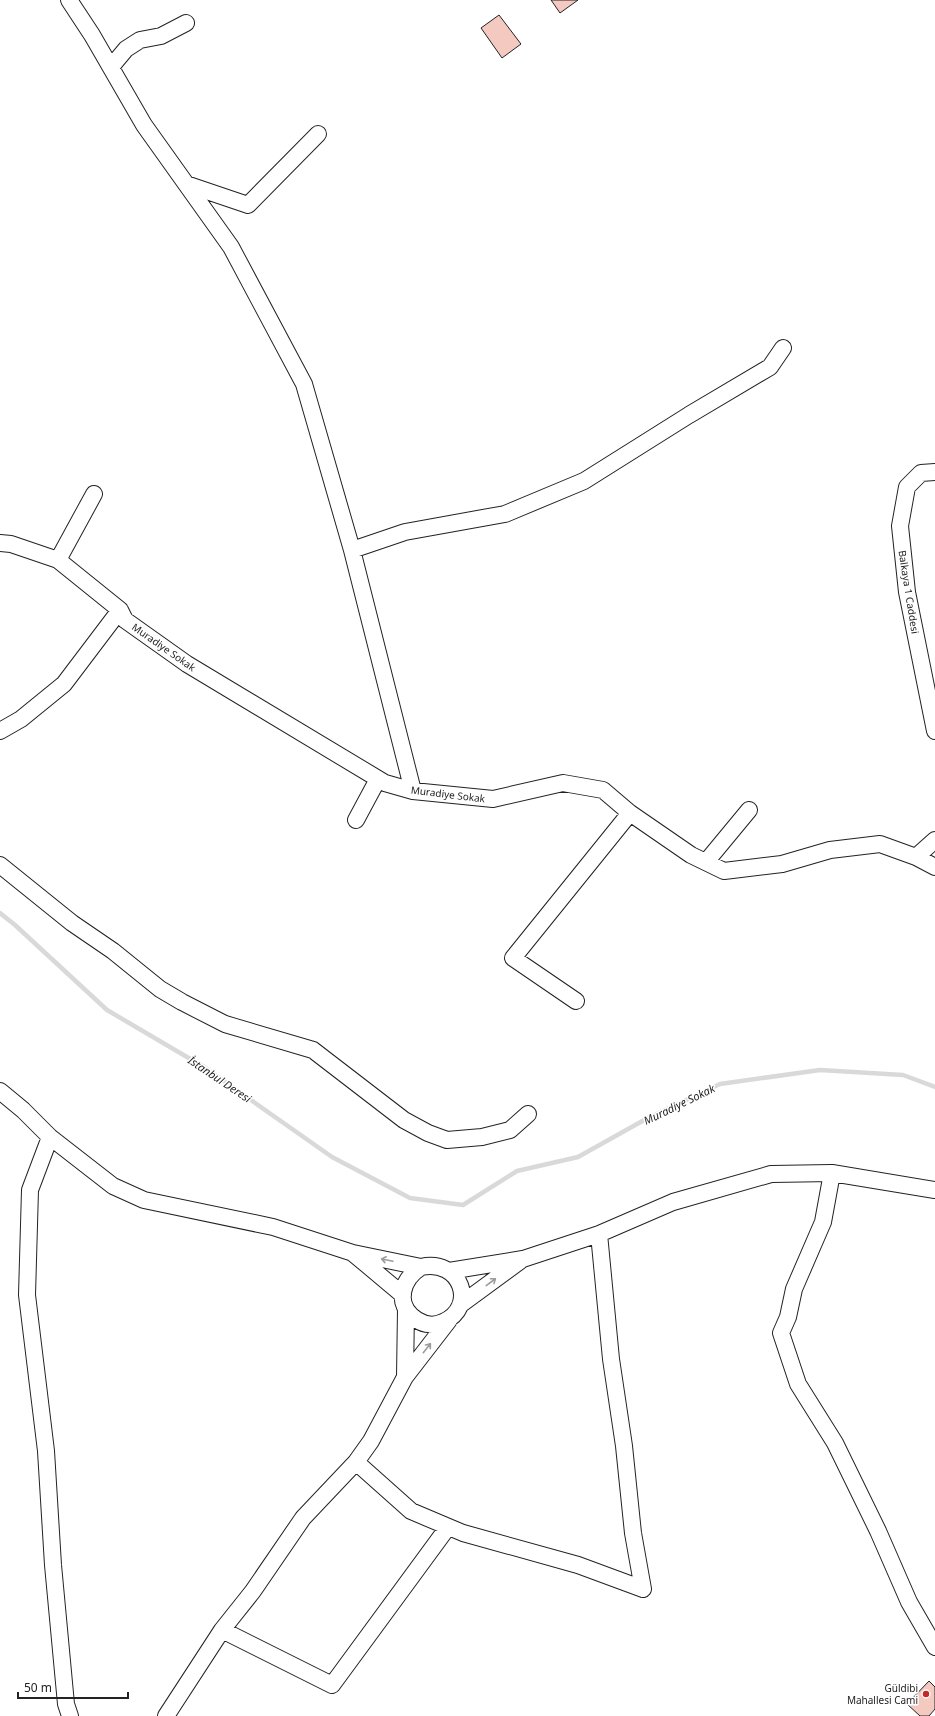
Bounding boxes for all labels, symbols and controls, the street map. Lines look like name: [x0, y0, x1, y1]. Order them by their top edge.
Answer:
street label: Balkaya 1 Caddesi: [895, 549, 923, 635]
street label: Muradiye Sokak: [129, 620, 199, 675]
street label: Muradiye Sokak: [410, 783, 487, 806]
water label: İstanbul Deresi: [185, 1052, 255, 1106]
water label: Muradiye Sokak: [641, 1080, 718, 1128]
one-way arrow: [381, 1256, 394, 1264]
one-way arrow: [486, 1278, 497, 1286]
one-way arrow: [422, 1343, 431, 1354]
scale bar: [18, 1674, 128, 1700]
text: 50 m: [24, 1679, 52, 1696]
place label: Güldibi Mahallesi Cami: [847, 1681, 918, 1707]
marker: Güldibi Mahallesi Cami: [921, 1689, 931, 1699]

